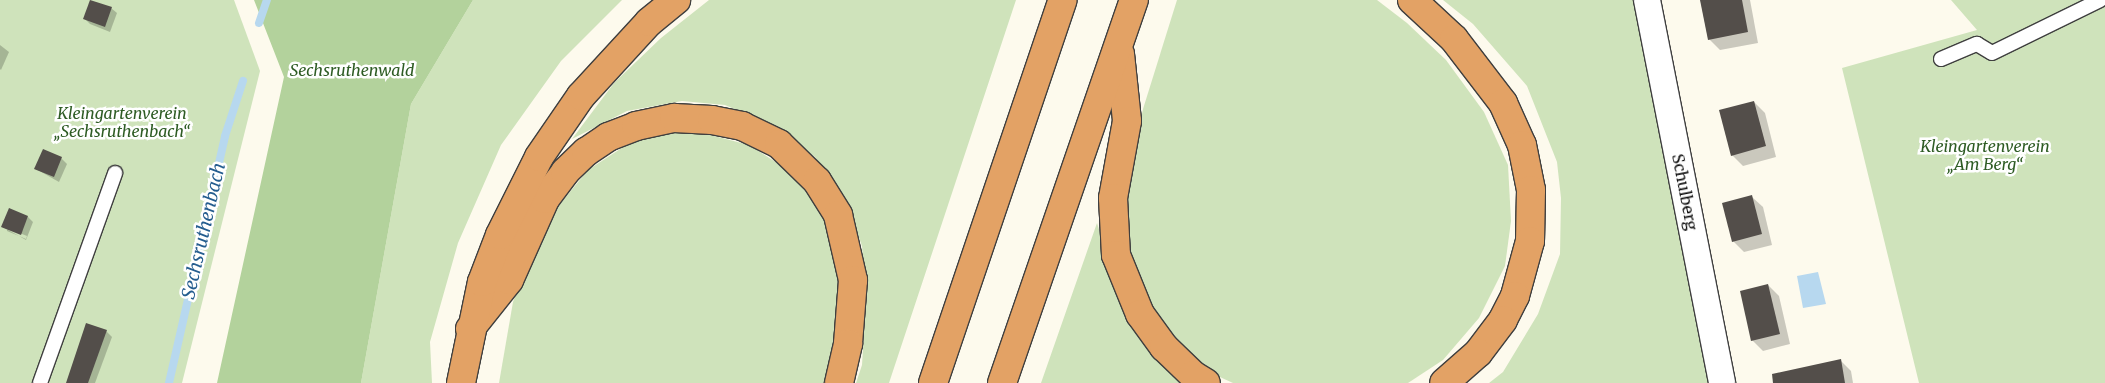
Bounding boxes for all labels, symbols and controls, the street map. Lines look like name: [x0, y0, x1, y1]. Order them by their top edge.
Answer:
park label: Sechsruthenwald: [290, 60, 414, 80]
park label: Kleingartenverein „Sechsruthenbach“: [54, 103, 190, 141]
park label: Kleingartenverein „Am Berg“: [1920, 136, 2050, 174]
street label: Schulberg: [1668, 152, 1702, 232]
water label: Sechsruthenbach: [178, 161, 230, 301]

